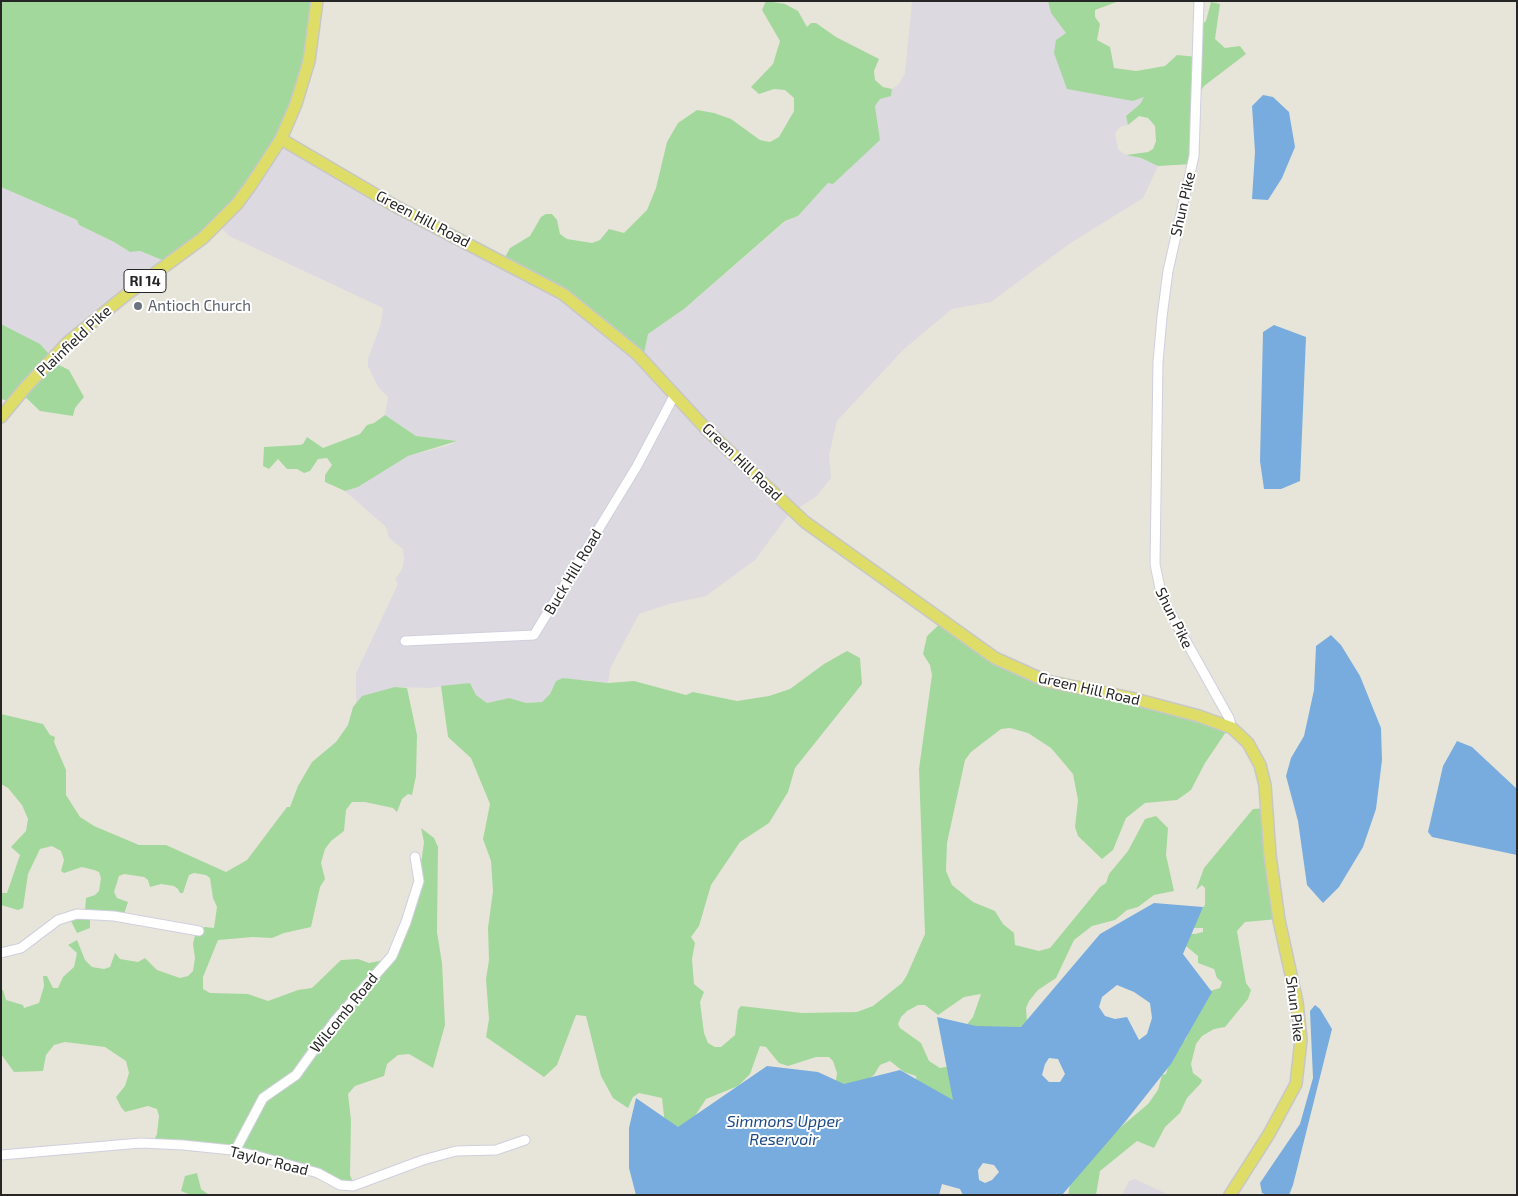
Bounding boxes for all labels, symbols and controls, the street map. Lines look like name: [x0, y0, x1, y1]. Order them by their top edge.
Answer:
street label: Shun Pike: [1167, 170, 1199, 238]
street label: Green Hill Road: [373, 187, 473, 251]
road number: RI 14: [124, 270, 166, 292]
place label: Antioch Church: [148, 297, 251, 315]
marker: Antioch Church: [132, 300, 144, 312]
street label: Plainfield Pike: [33, 302, 115, 380]
street label: Green Hill Road: [698, 419, 786, 505]
street label: Buck Hill Road: [540, 526, 606, 618]
street label: Shun Pike: [1151, 584, 1197, 652]
street label: Green Hill Road: [1036, 669, 1142, 709]
street label: Wilcomb Road: [306, 969, 382, 1057]
street label: Shun Pike: [1282, 975, 1308, 1043]
water label: Simmons Upper Reservoir: [727, 1112, 841, 1150]
street label: Taylor Road: [228, 1143, 310, 1179]

